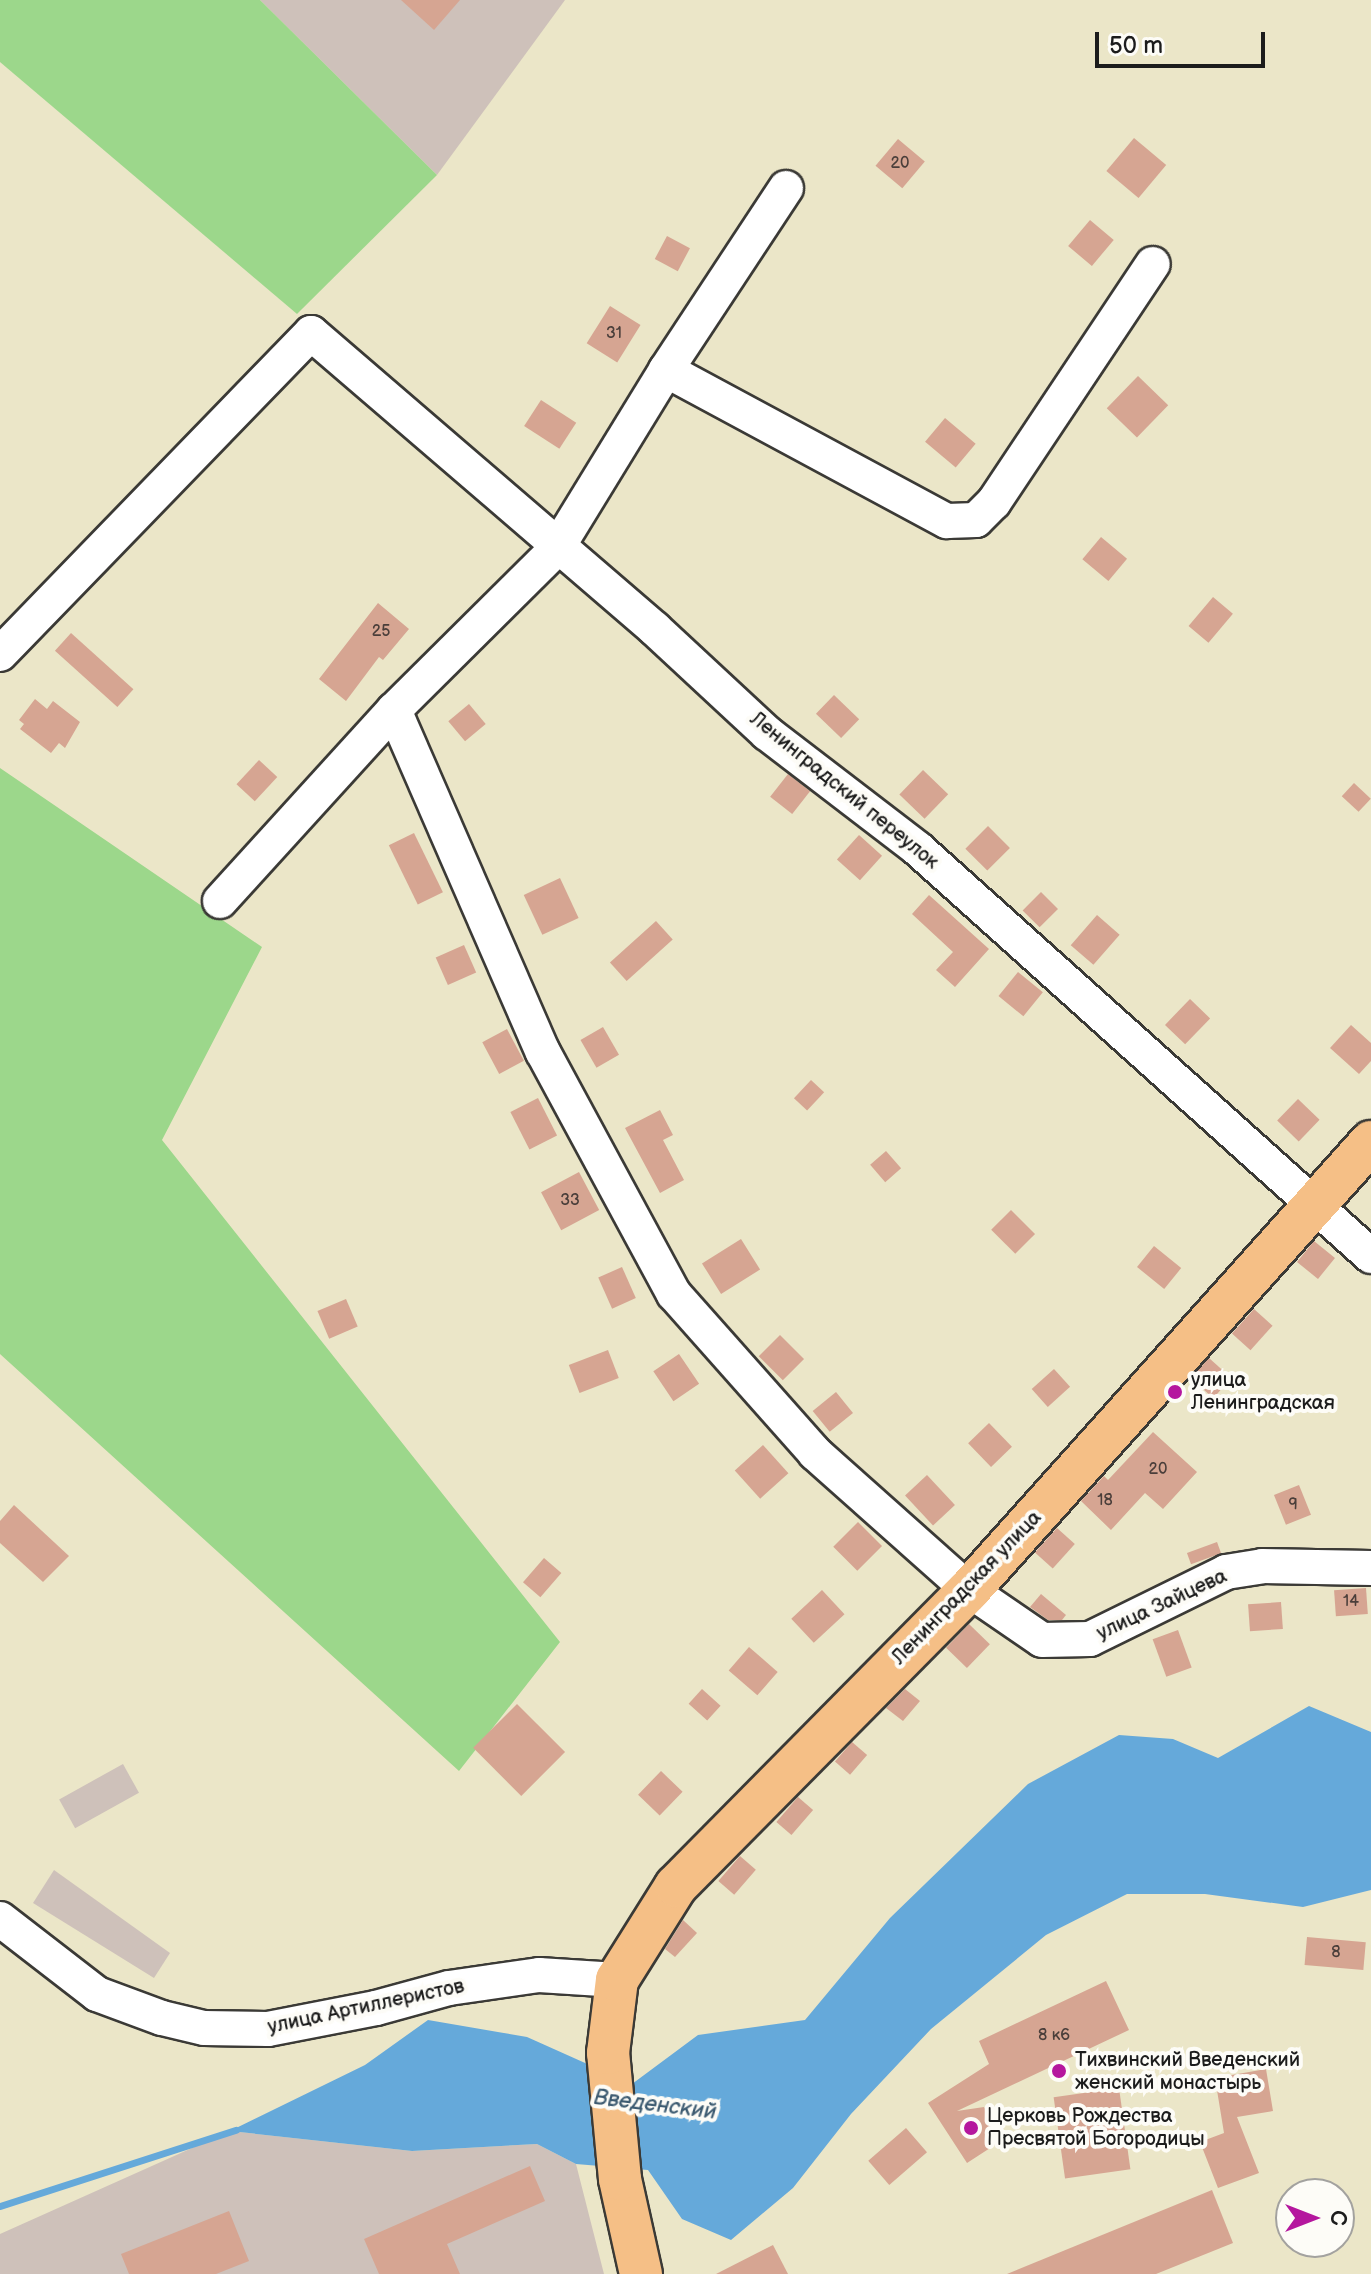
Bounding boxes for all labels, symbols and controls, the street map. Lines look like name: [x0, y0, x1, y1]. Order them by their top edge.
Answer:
scale bar: [1099, 16, 1269, 66]
text: 50 m: [1109, 31, 1163, 60]
house number: 20: [891, 154, 909, 174]
house number: 31: [606, 324, 622, 344]
house number: 25: [372, 622, 390, 642]
street label: Ленинградский переулок: [745, 707, 943, 875]
house number: 33: [560, 1191, 580, 1211]
place label: улица Ленинградская: [1191, 1368, 1335, 1415]
marker: улица Ленинградская: [1166, 1383, 1184, 1401]
house number: 20: [1149, 1460, 1167, 1480]
house number: 18: [1097, 1491, 1113, 1511]
house number: 9: [1288, 1495, 1298, 1515]
street label: Ленинградская улица: [887, 1506, 1047, 1670]
street label: улица Зайцева: [1093, 1564, 1231, 1646]
house number: 14: [1343, 1592, 1359, 1612]
house number: 8: [1331, 1943, 1341, 1963]
street label: улица Артиллеристов: [266, 1974, 466, 2040]
house number: 8 к6: [1038, 2026, 1070, 2046]
place label: Тихвинский Введенский женский монастырь: [1075, 2048, 1300, 2095]
marker: Тихвинский Введенский женский монастырь: [1050, 2062, 1068, 2080]
water label: Введенский: [592, 2084, 718, 2126]
place label: Церковь Рождества Пресвятой Богородицы: [987, 2104, 1205, 2151]
marker: Церковь Рождества Пресвятой Богородицы: [962, 2119, 980, 2137]
north arrow: [1275, 2178, 1355, 2258]
text: С: [1324, 2210, 1351, 2226]

